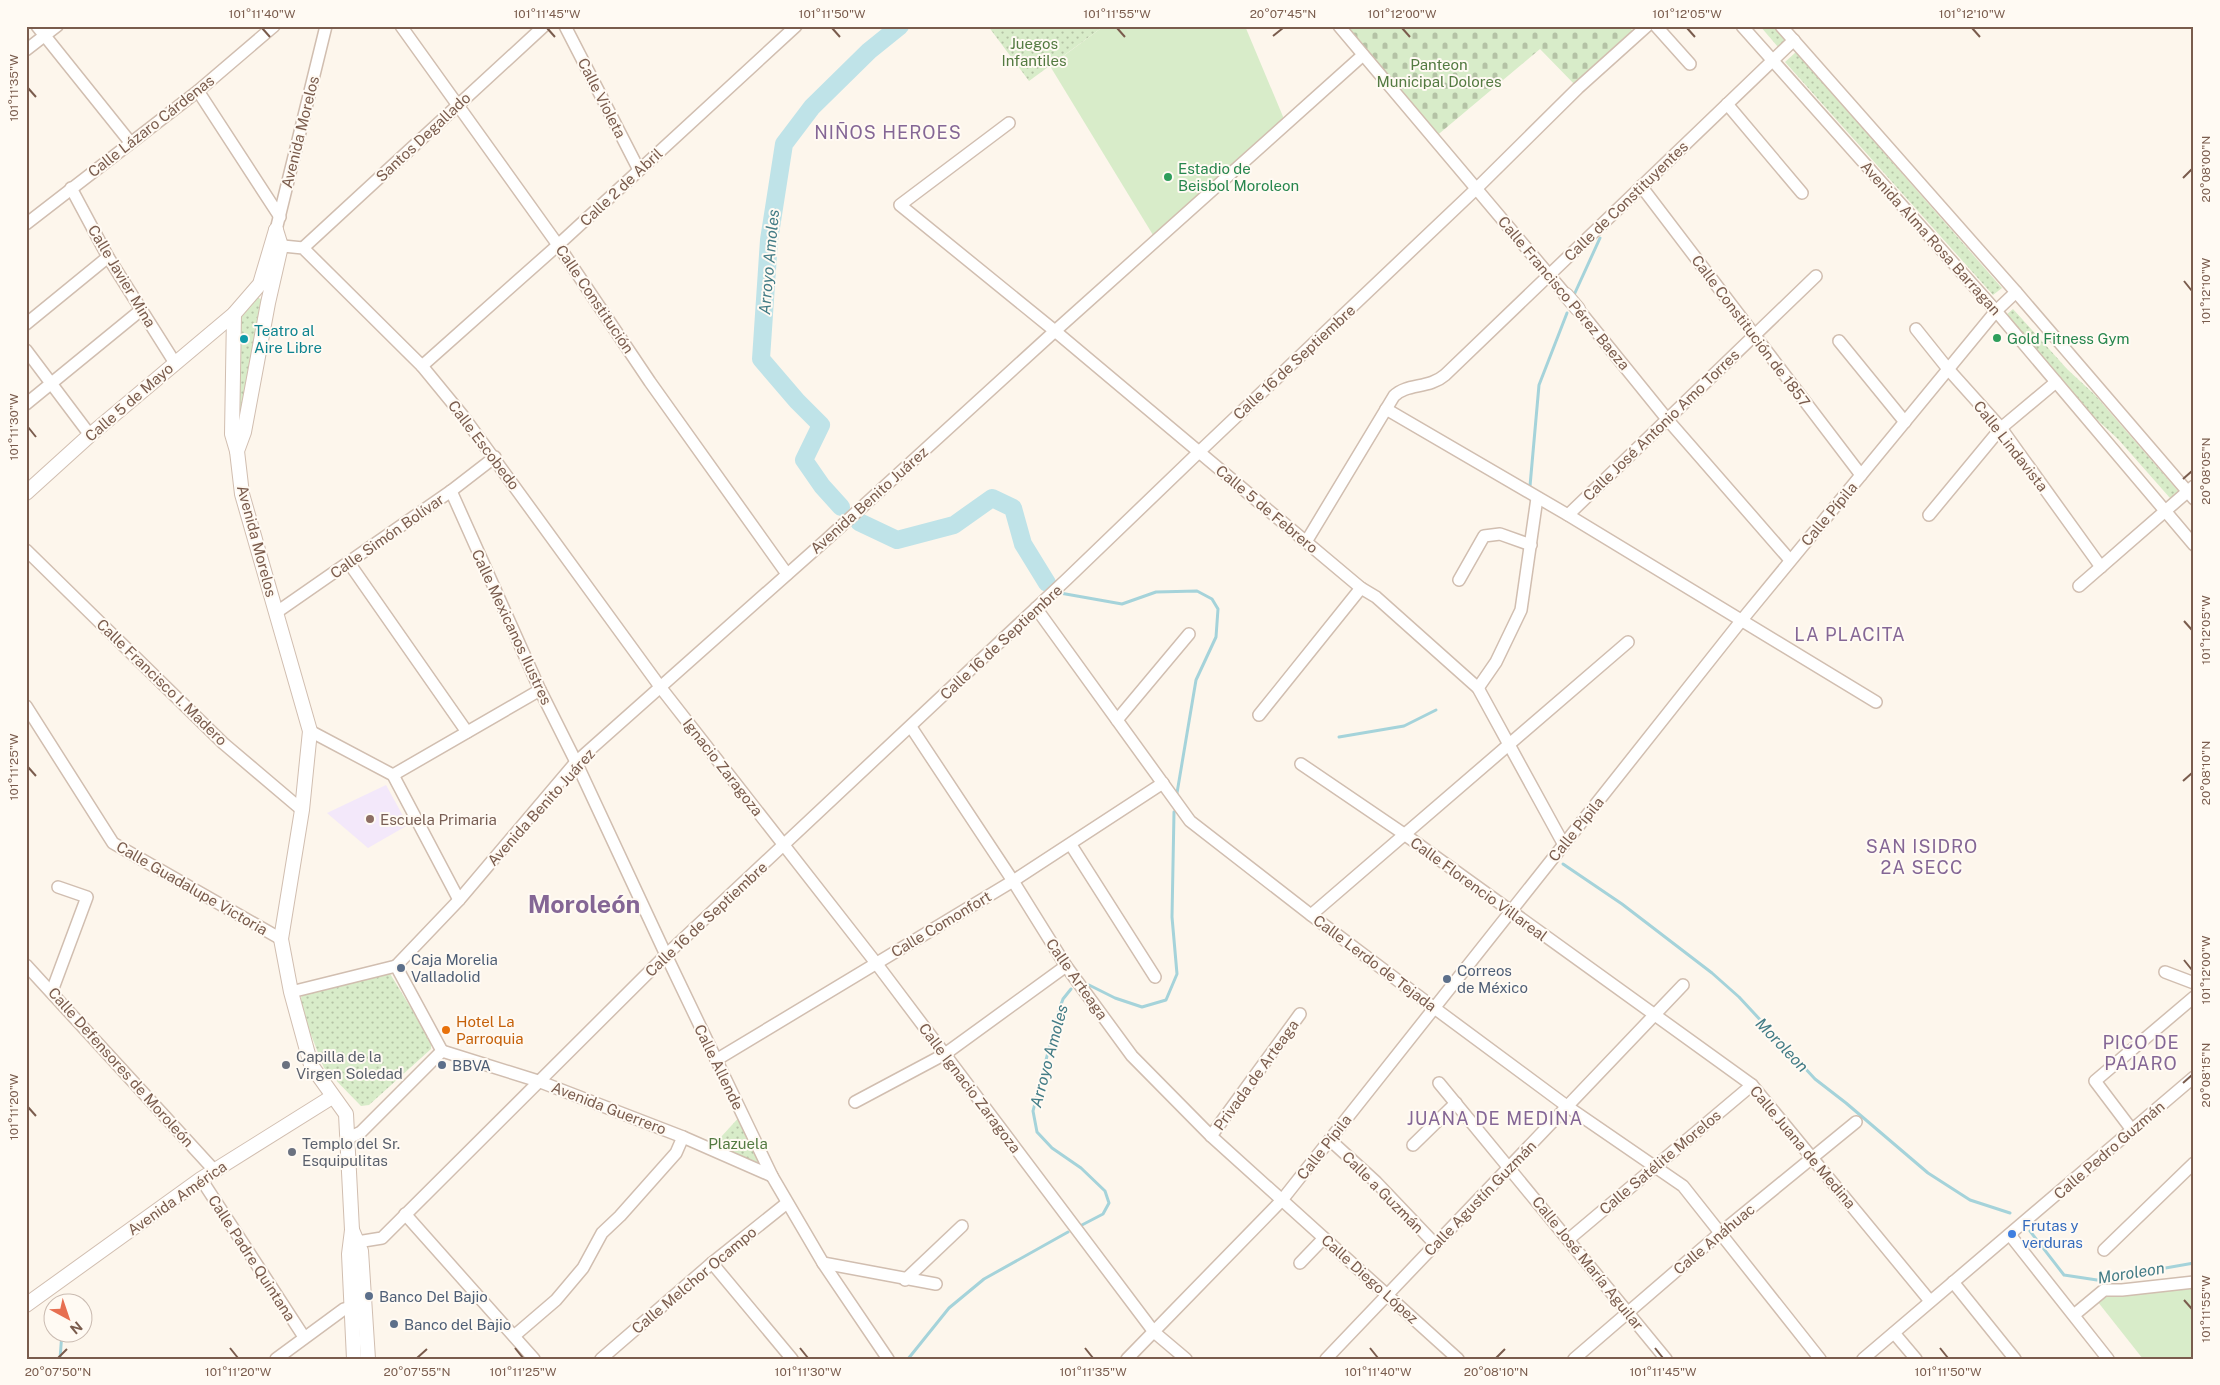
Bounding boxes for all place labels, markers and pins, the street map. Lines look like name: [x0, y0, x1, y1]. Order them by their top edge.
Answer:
place label: Estadio de Beisbol Moroleon: [1178, 160, 1299, 194]
marker: Estadio de Beisbol Moroleon: [1162, 171, 1174, 183]
place label: Teatro al Aire Libre: [254, 322, 322, 356]
place label: Gold Fitness Gym: [2007, 330, 2130, 347]
marker: Gold Fitness Gym: [1991, 332, 2003, 344]
marker: Teatro al Aire Libre: [238, 333, 250, 345]
place label: Escuela Primaria: [380, 811, 497, 828]
marker: Escuela Primaria: [364, 813, 376, 825]
place label: Caja Morelia Valladolid: [411, 951, 498, 985]
marker: Caja Morelia Valladolid: [395, 962, 407, 974]
place label: Correos de México: [1457, 962, 1528, 996]
marker: Correos de México: [1441, 973, 1453, 985]
place label: Hotel La Parroquia: [456, 1013, 524, 1047]
marker: Hotel La Parroquia: [440, 1024, 452, 1036]
place label: Capilla de la Virgen Soledad: [296, 1048, 403, 1082]
place label: BBVA: [452, 1057, 491, 1074]
marker: Capilla de la Virgen Soledad: [280, 1059, 292, 1071]
marker: BBVA: [436, 1059, 448, 1071]
place label: Templo del Sr. Esquipulitas: [302, 1135, 400, 1169]
marker: Templo del Sr. Esquipulitas: [286, 1146, 298, 1158]
place label: Frutas y verduras: [2022, 1217, 2083, 1251]
marker: Frutas y verduras: [2006, 1228, 2018, 1240]
place label: Banco Del Bajio: [379, 1288, 488, 1305]
marker: Banco Del Bajio: [363, 1290, 375, 1302]
place label: Banco del Bajio: [404, 1316, 511, 1333]
marker: Banco del Bajio: [388, 1318, 400, 1330]

